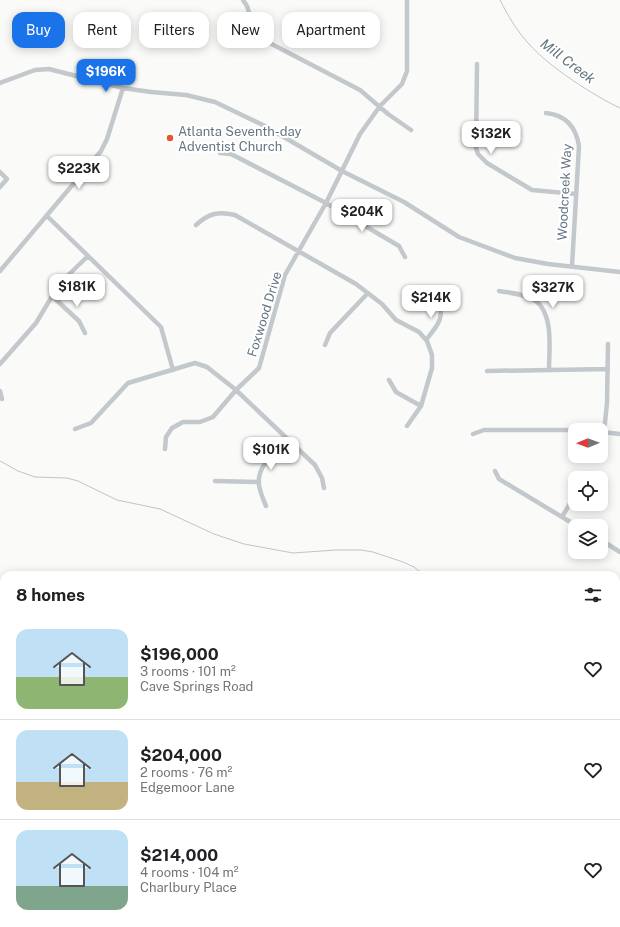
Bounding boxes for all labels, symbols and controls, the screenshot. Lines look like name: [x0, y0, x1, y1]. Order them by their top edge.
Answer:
chip: Buy: [12, 12, 65, 48]
chip: Rent: [73, 12, 131, 48]
chip: Filters: [139, 12, 209, 48]
chip: New: [217, 12, 274, 48]
chip: Apartment: [282, 12, 380, 48]
water label: Mill Creek: [538, 35, 599, 87]
pin: $196K: [78, 59, 134, 93]
text: $196K: [86, 64, 126, 79]
pin: $132K: [463, 121, 519, 155]
place label: Atlanta Seventh-day Adventist Church: [178, 124, 301, 154]
text: $132K: [471, 126, 511, 141]
marker: Atlanta Seventh-day Adventist Church: [165, 133, 175, 143]
street label: Woodcreek Way: [554, 143, 575, 241]
pin: $223K: [51, 156, 107, 190]
text: $223K: [57, 161, 101, 176]
pin: $204K: [334, 199, 390, 233]
text: $204K: [340, 204, 384, 219]
street label: Foxwood Drive: [244, 270, 285, 359]
pin: $181K: [49, 274, 105, 308]
pin: $327K: [525, 275, 581, 309]
text: $181K: [58, 279, 96, 294]
text: $327K: [531, 280, 575, 295]
pin: $214K: [403, 285, 459, 319]
text: $214K: [411, 290, 451, 305]
north arrow: [568, 423, 608, 463]
map controls: [568, 423, 608, 559]
pin: $101K: [243, 437, 299, 471]
text: $101K: [252, 442, 290, 457]
button: locate: [568, 471, 608, 511]
button: layers: [568, 519, 608, 559]
icon: filters: [582, 584, 604, 606]
text: 8 homes: [16, 585, 85, 605]
text: $196,000: [140, 644, 219, 664]
icon: home: [48, 645, 96, 693]
icon: heart: [582, 658, 604, 680]
text: 3 rooms · 101 m²: [140, 664, 236, 679]
text: Cave Springs Road: [140, 679, 253, 694]
text: $204,000: [140, 745, 222, 765]
icon: home: [48, 746, 96, 794]
icon: heart: [582, 759, 604, 781]
text: 2 rooms · 76 m²: [140, 765, 232, 780]
text: Edgemoor Lane: [140, 780, 235, 795]
text: $214,000: [140, 845, 218, 865]
icon: home: [48, 846, 96, 894]
icon: heart: [582, 859, 604, 881]
text: 4 rooms · 104 m²: [140, 865, 239, 880]
text: Charlbury Place: [140, 880, 237, 895]

